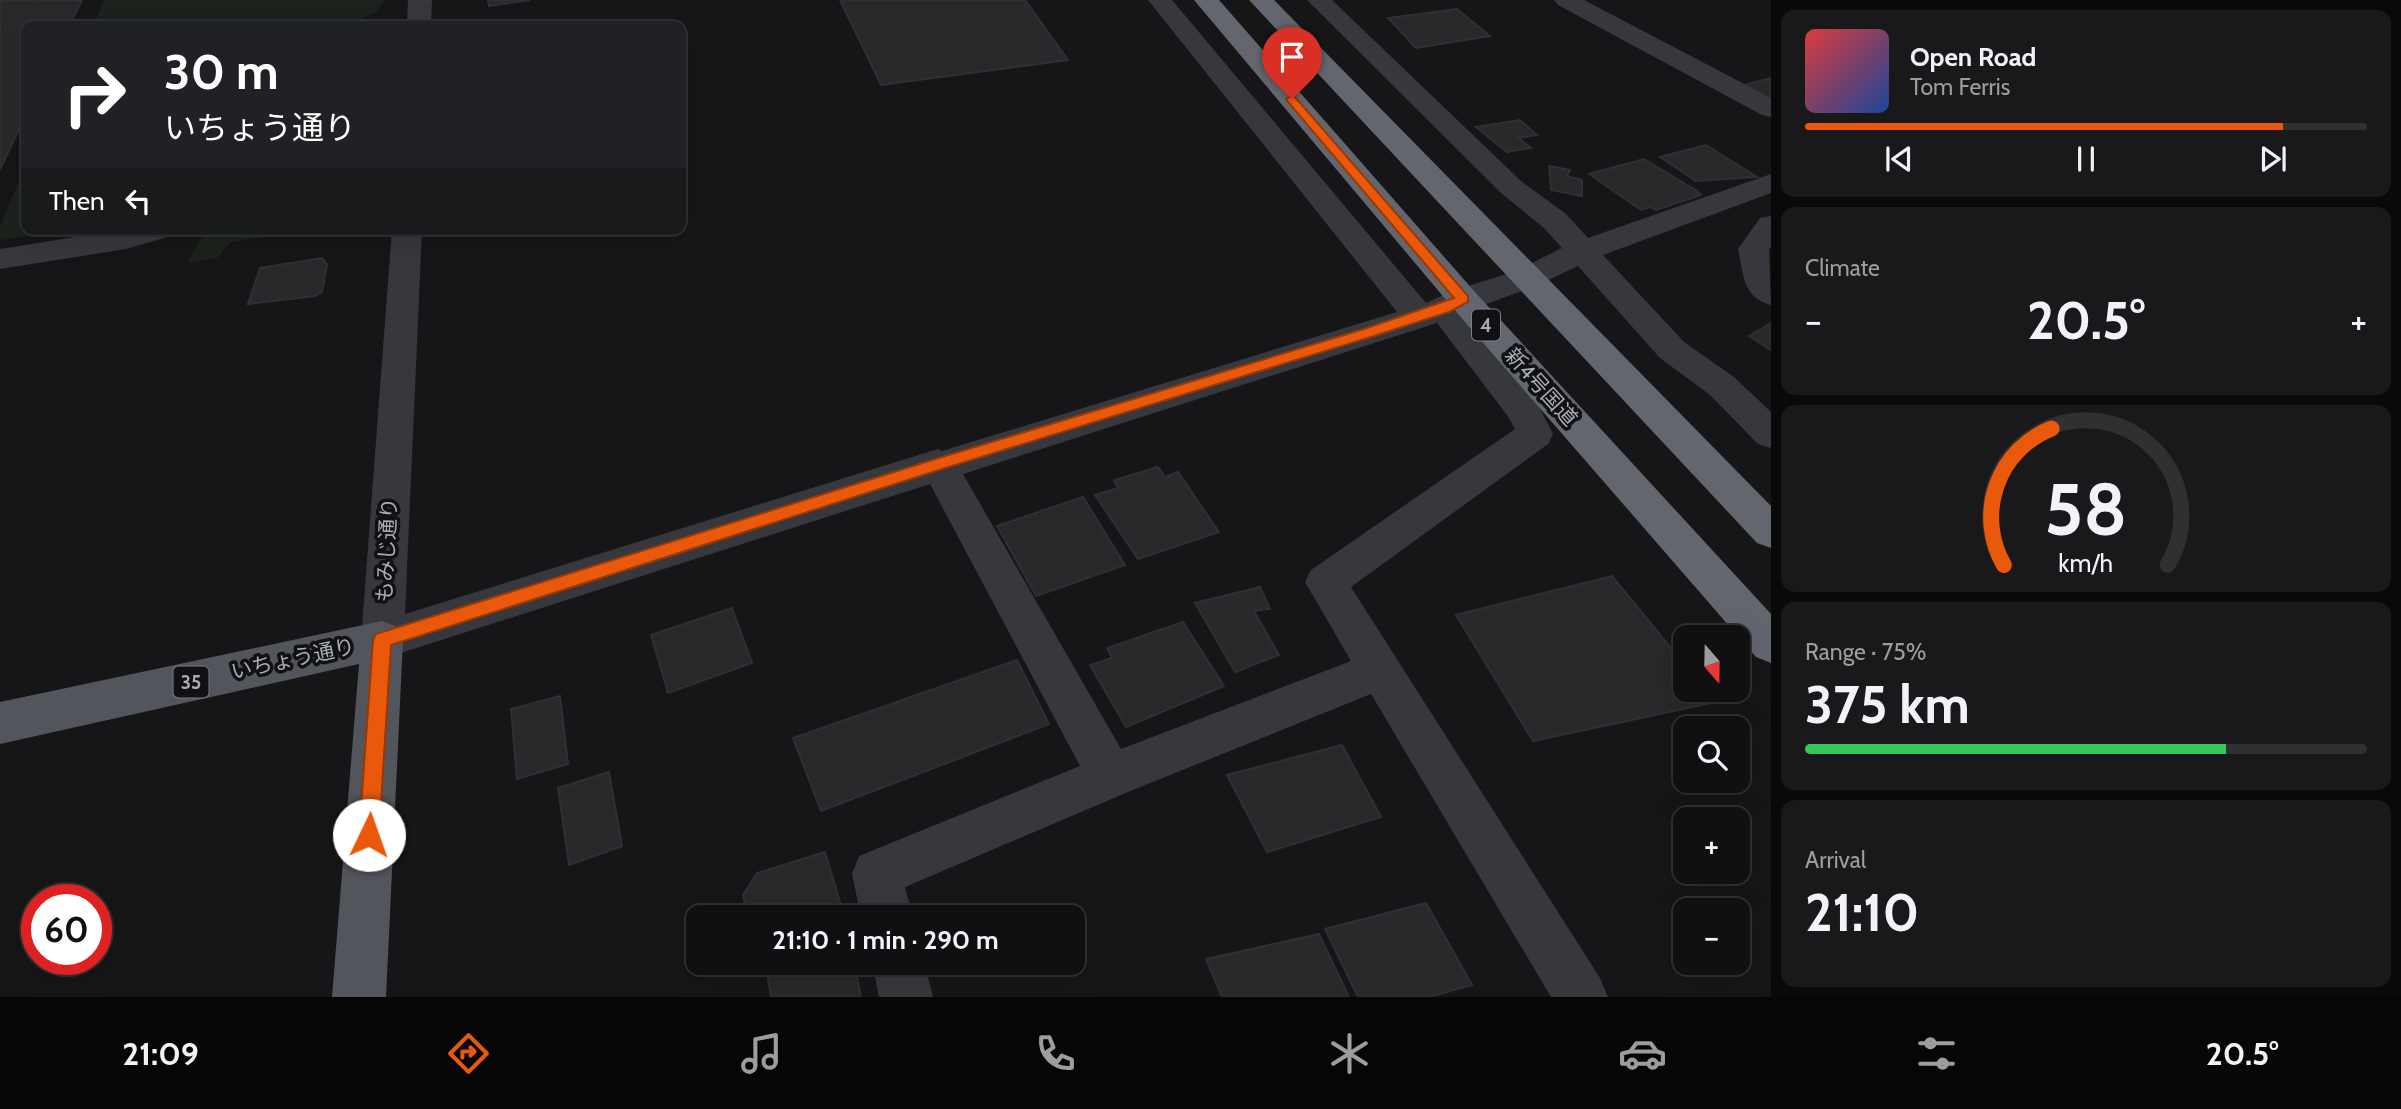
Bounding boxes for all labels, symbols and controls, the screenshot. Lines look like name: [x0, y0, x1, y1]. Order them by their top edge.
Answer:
pin: [1262, 27, 1322, 99]
icon: arrive: [1273, 38, 1311, 76]
text: Open Road: [1910, 41, 2036, 73]
text: 30 m: [164, 42, 279, 101]
icon: right: [49, 49, 140, 140]
text: Tom Ferris: [1910, 73, 2010, 101]
text: いちょう通り: [164, 108, 356, 147]
icon: previous: [1880, 140, 1918, 178]
icon: pause: [2067, 140, 2105, 178]
icon: next: [2254, 140, 2292, 178]
icon: left: [119, 182, 157, 220]
text: Then: [49, 185, 105, 217]
text: Climate: [1805, 254, 1880, 282]
text: 20.5°: [2027, 289, 2145, 352]
text: −: [1805, 297, 1822, 344]
text: +: [2350, 297, 2367, 344]
road number: 4: [1472, 310, 1500, 340]
street label: 新4号国道: [1500, 343, 1583, 431]
text: 58: [2044, 465, 2128, 553]
street label: もみじ通り: [371, 497, 402, 603]
text: km/h: [2059, 547, 2113, 577]
north arrow: [1673, 625, 1750, 702]
map controls: [1673, 625, 1750, 975]
street label: いちょう通り: [229, 633, 357, 684]
text: Range · 75%: [1805, 638, 1926, 666]
road number: 35: [174, 666, 208, 698]
text: 375 km: [1805, 673, 1970, 736]
button: search: [1673, 716, 1750, 793]
position arrow: [332, 798, 406, 872]
button: +: [1673, 807, 1750, 884]
text: Arrival: [1805, 846, 1866, 874]
text: 21:10: [1805, 881, 1919, 944]
speed limit sign: 60: [21, 884, 112, 975]
button: −: [1673, 898, 1750, 975]
text: 21:10 · 1 min · 290 m: [772, 924, 999, 956]
icon: directions: [444, 1029, 493, 1078]
icon: music: [737, 1029, 786, 1078]
icon: phone: [1031, 1029, 1080, 1078]
icon: climate: [1325, 1029, 1374, 1078]
icon: car: [1618, 1029, 1667, 1078]
icon: filters: [1912, 1029, 1961, 1078]
text: 21:09: [122, 1034, 199, 1073]
text: 20.5°: [2206, 1034, 2279, 1073]

